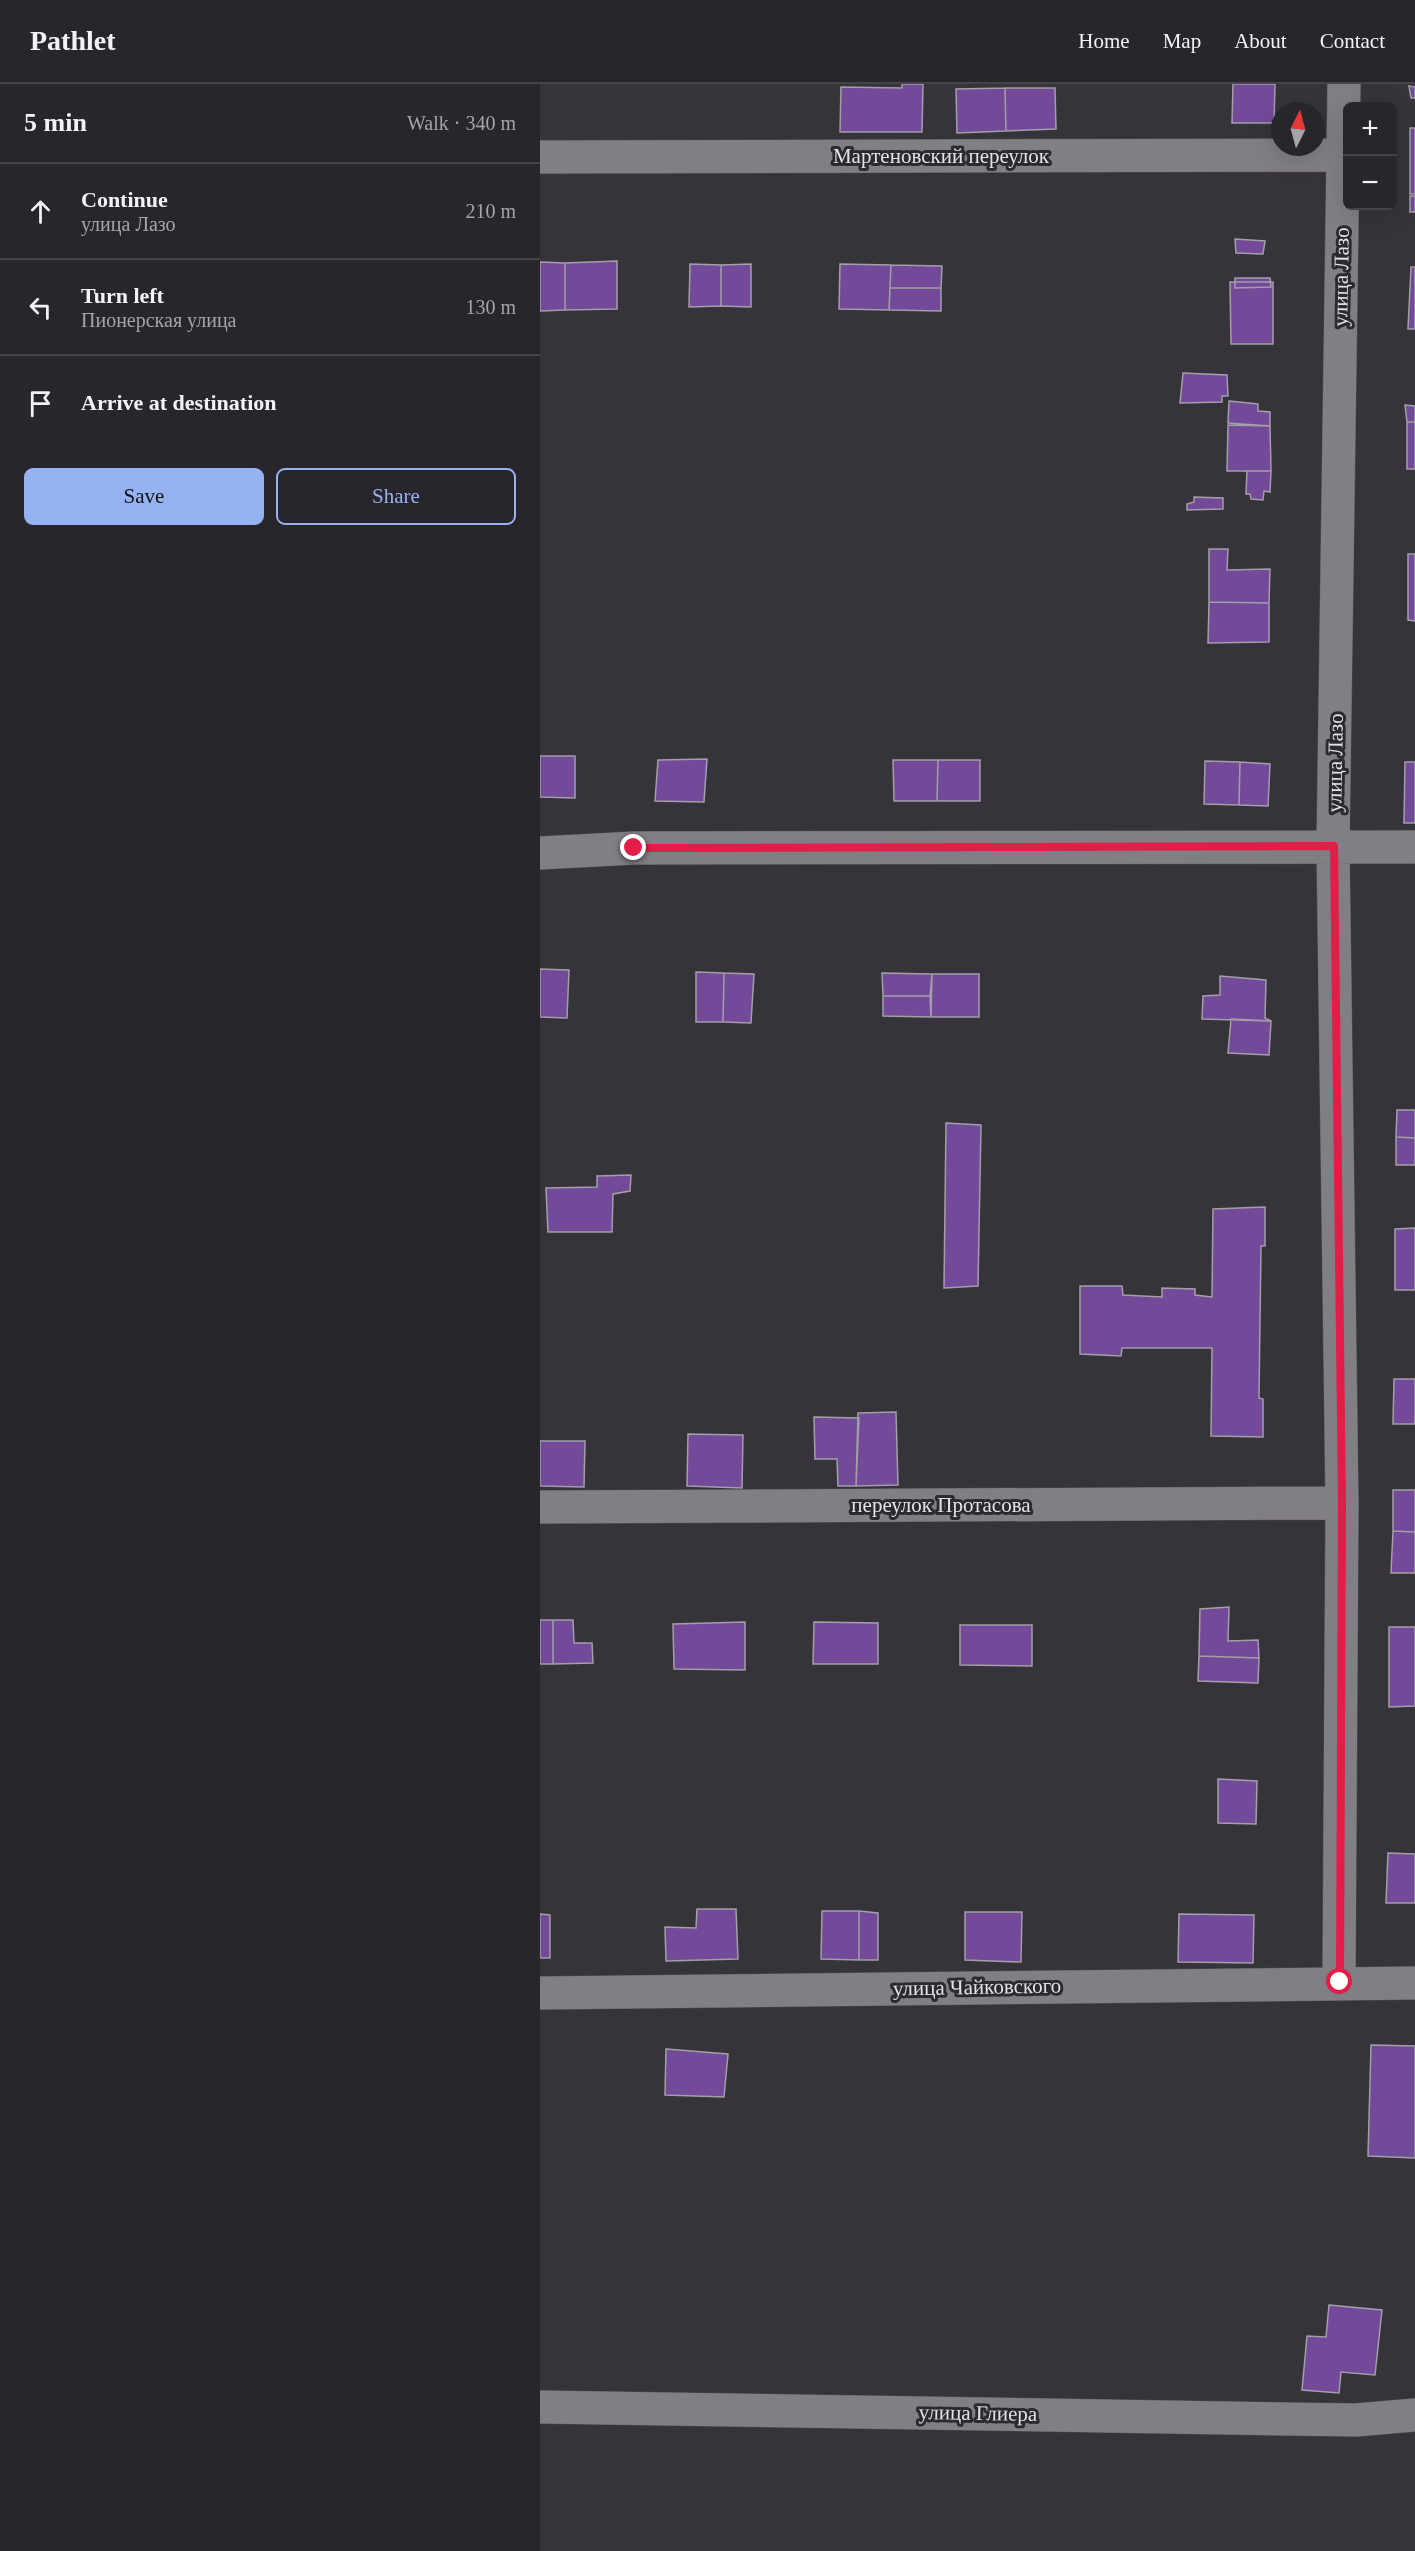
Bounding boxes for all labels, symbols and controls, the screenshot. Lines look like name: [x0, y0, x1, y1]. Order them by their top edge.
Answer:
text: Pathlet: [30, 25, 116, 56]
text: Home: [1078, 29, 1130, 53]
text: Map: [1163, 29, 1201, 53]
text: About: [1234, 29, 1287, 53]
text: Contact: [1320, 29, 1385, 53]
north arrow: [1271, 102, 1325, 156]
map controls: [1343, 102, 1397, 210]
button: +: [1343, 102, 1397, 156]
text: 5 min: [24, 108, 87, 137]
text: Walk · 340 m: [407, 112, 516, 134]
street label: Мартеновский переулок: [833, 144, 1050, 168]
button: −: [1343, 156, 1397, 210]
text: Continue: [81, 187, 168, 212]
icon: ahead: [24, 195, 57, 228]
text: 210 m: [465, 200, 516, 222]
text: улица Лазо: [81, 213, 176, 235]
street label: улица Лазо: [1328, 227, 1354, 327]
text: Turn left: [81, 283, 164, 308]
icon: left: [24, 291, 57, 324]
text: 130 m: [465, 296, 516, 318]
text: Пионерская улица: [81, 309, 236, 331]
icon: arrive: [24, 387, 57, 420]
text: Arrive at destination: [81, 390, 277, 415]
button: Save: [24, 468, 264, 525]
button: Share: [276, 468, 516, 525]
street label: улица Лазо: [1322, 713, 1348, 813]
route end: [620, 834, 646, 860]
street label: переулок Протасова: [851, 1493, 1031, 1517]
route start: [1326, 1968, 1352, 1994]
street label: улица Чайковского: [893, 1974, 1061, 2000]
street label: улица Глиера: [919, 2400, 1038, 2426]

